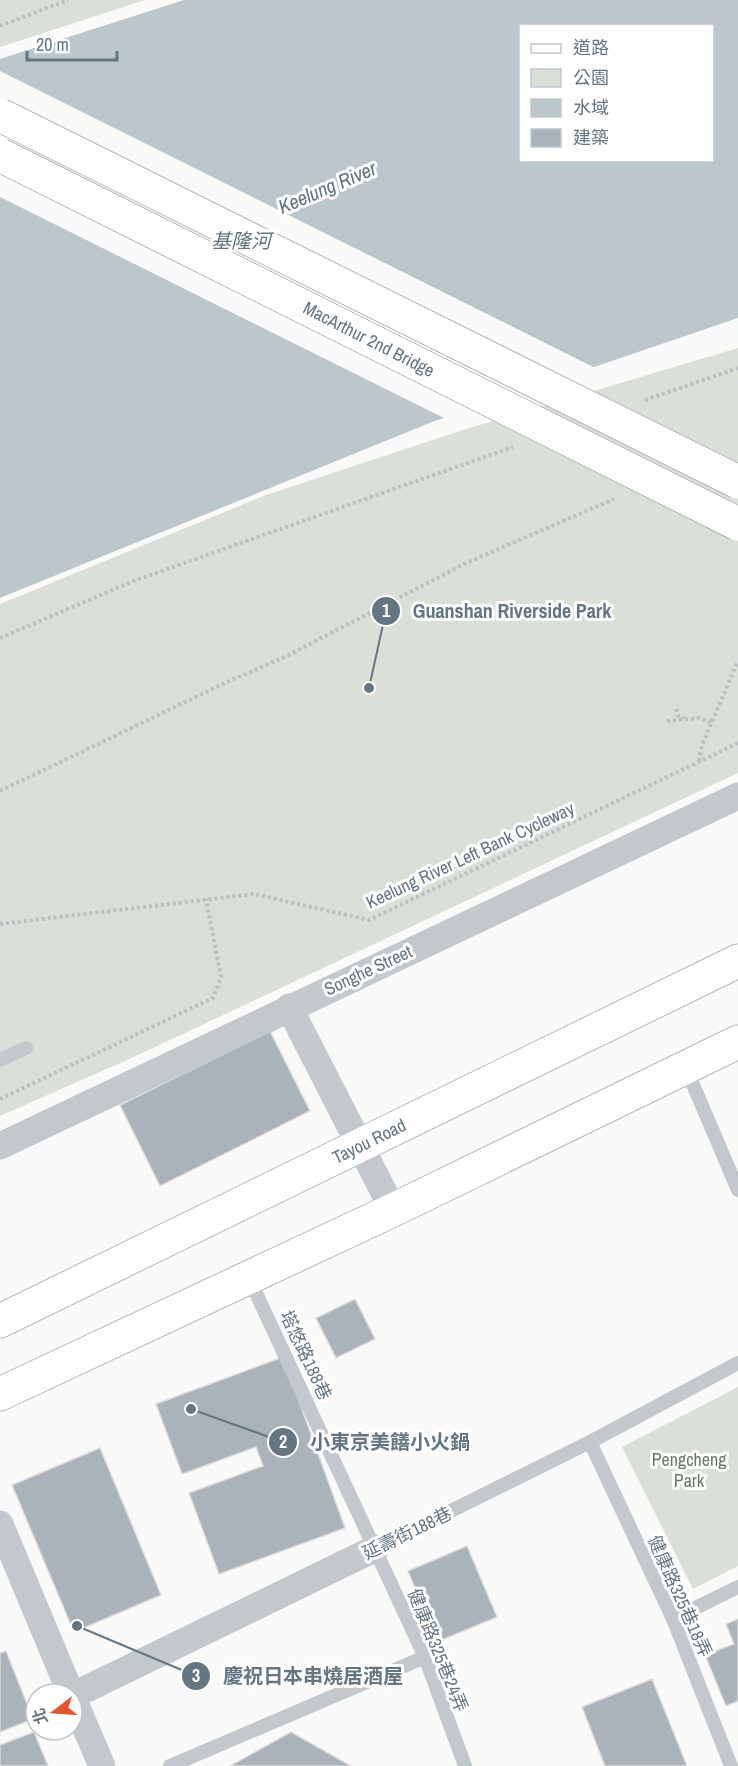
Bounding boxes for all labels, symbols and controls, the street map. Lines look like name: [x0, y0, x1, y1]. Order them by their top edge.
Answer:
scale bar: [27, 24, 117, 62]
legend: [519, 24, 714, 162]
text: 20 m: [36, 32, 69, 57]
text: 道路: [573, 35, 609, 60]
text: 公園: [573, 65, 609, 90]
text: 水域: [573, 95, 609, 120]
text: 建築: [573, 125, 609, 150]
water label: Keelung River: [274, 154, 381, 220]
water label: 基隆河: [211, 227, 275, 254]
street label: MacArthur 2nd Bridge: [299, 295, 439, 383]
callout: Guanshan Riverside Park: [371, 592, 623, 630]
text: Guanshan Riverside Park: [413, 597, 612, 624]
text: 1: [382, 598, 391, 623]
street label: Keelung River Left Bank Cycleway: [362, 795, 579, 914]
street label: Songhe Street: [320, 939, 416, 1001]
street label: Tayou Road: [328, 1112, 410, 1170]
street label: 塔悠路188巷: [274, 1306, 338, 1404]
callout: 小東京美饍小火鍋: [268, 1423, 482, 1461]
text: 小東京美饍小火鍋: [310, 1428, 470, 1455]
text: 2: [279, 1429, 287, 1454]
park label: Pengcheng Park: [652, 1447, 727, 1493]
street label: 延壽街188巷: [358, 1501, 456, 1565]
street label: 健康路325巷18弄: [642, 1531, 718, 1661]
street label: 健康路325巷24弄: [402, 1585, 474, 1715]
callout: 慶祝日本串燒居酒屋: [181, 1657, 415, 1695]
text: 慶祝日本串燒居酒屋: [223, 1662, 403, 1689]
text: 3: [192, 1663, 200, 1688]
north arrow: [24, 1682, 84, 1742]
text: 北: [27, 1706, 53, 1727]

